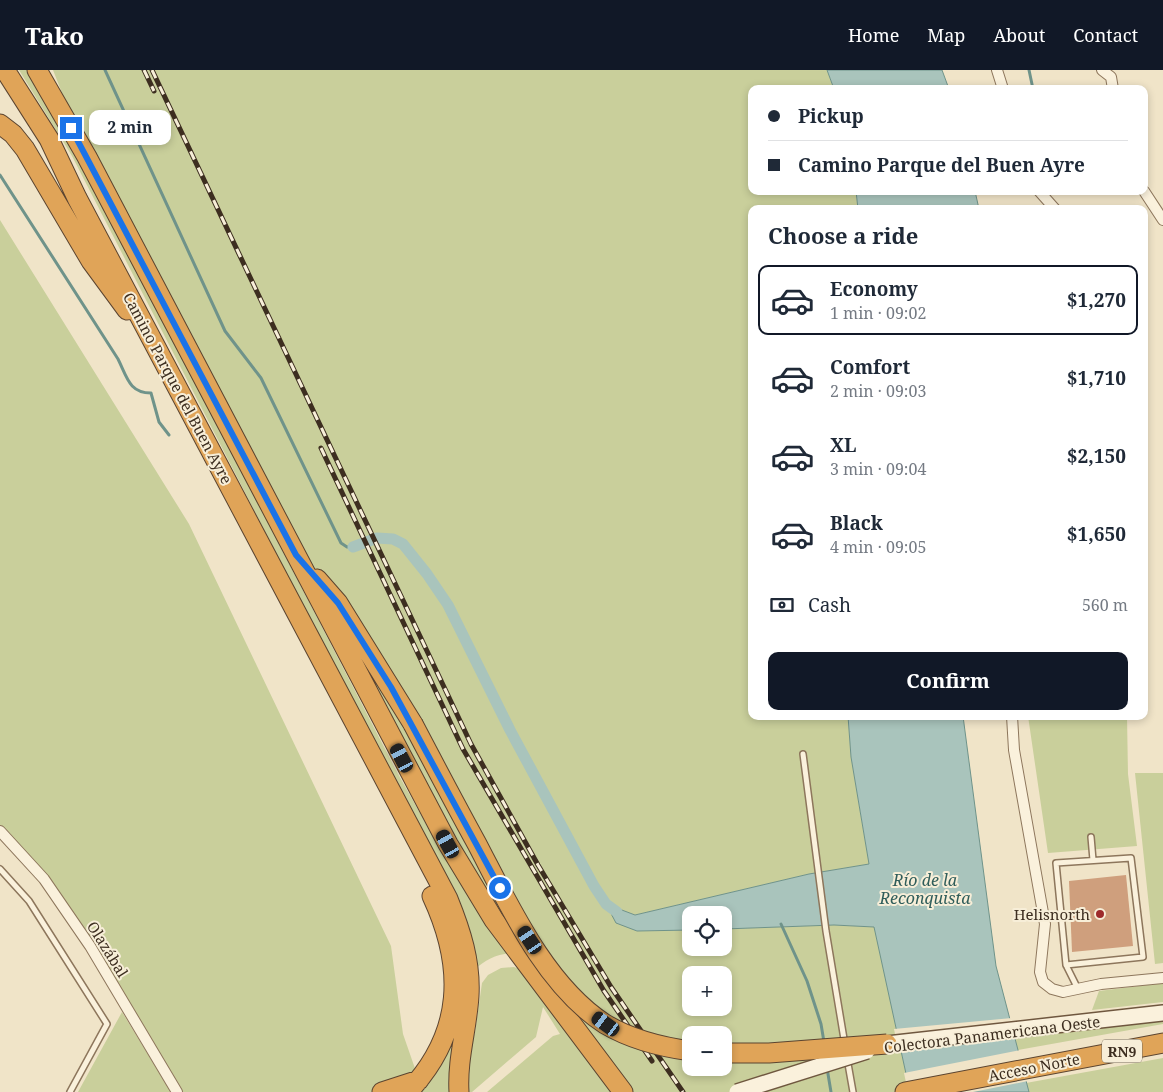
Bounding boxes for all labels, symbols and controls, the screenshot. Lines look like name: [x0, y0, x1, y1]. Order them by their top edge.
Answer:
text: Tako: [25, 19, 84, 52]
text: Home: [848, 23, 899, 47]
text: Map: [927, 23, 965, 47]
text: About: [993, 23, 1045, 47]
text: Contact: [1073, 23, 1138, 47]
text: Pickup: [798, 103, 864, 129]
callout: 2 min: [88, 110, 171, 146]
text: 2 min: [107, 116, 153, 138]
route end: [60, 117, 82, 139]
text: Camino Parque del Buen Ayre: [798, 152, 1085, 178]
text: Choose a ride: [768, 220, 918, 250]
text: Economy: [830, 276, 918, 302]
icon: car: [770, 278, 815, 323]
text: $1,270: [1067, 287, 1126, 313]
street label: Camino Parque del Buen Ayre: [119, 289, 237, 487]
text: 1 min · 09:02: [830, 302, 926, 324]
text: Comfort: [830, 354, 910, 380]
icon: car: [770, 356, 815, 401]
text: $1,710: [1067, 365, 1126, 391]
text: 2 min · 09:03: [830, 380, 926, 402]
text: XL: [830, 432, 856, 458]
icon: car: [770, 434, 815, 479]
text: $2,150: [1067, 443, 1126, 469]
text: 3 min · 09:04: [830, 458, 926, 480]
text: Black: [830, 510, 883, 536]
icon: car: [770, 512, 815, 557]
text: $1,650: [1067, 521, 1126, 547]
text: 4 min · 09:05: [830, 536, 926, 558]
icon: cash: [768, 591, 796, 619]
text: Cash: [808, 592, 851, 618]
text: 560 m: [1082, 594, 1128, 616]
button: Confirm: [768, 652, 1128, 710]
car: [388, 741, 415, 775]
car: [434, 827, 461, 861]
water label: Río de la Reconquista: [878, 869, 971, 909]
route start: [489, 877, 511, 899]
place label: Helisnorth: [1014, 904, 1090, 924]
map controls: [682, 906, 732, 1076]
button: locate: [682, 906, 732, 956]
marker: Helisnorth: [1094, 908, 1106, 920]
street label: Olazábal: [83, 917, 133, 981]
car: [515, 923, 544, 957]
button: +: [682, 966, 732, 1016]
car: [589, 1009, 622, 1039]
street label: Colectora Panamericana Oeste: [883, 1011, 1101, 1057]
button: −: [682, 1026, 732, 1076]
road number: RN9: [1102, 1039, 1142, 1062]
street label: Acceso Norte: [987, 1048, 1081, 1086]

